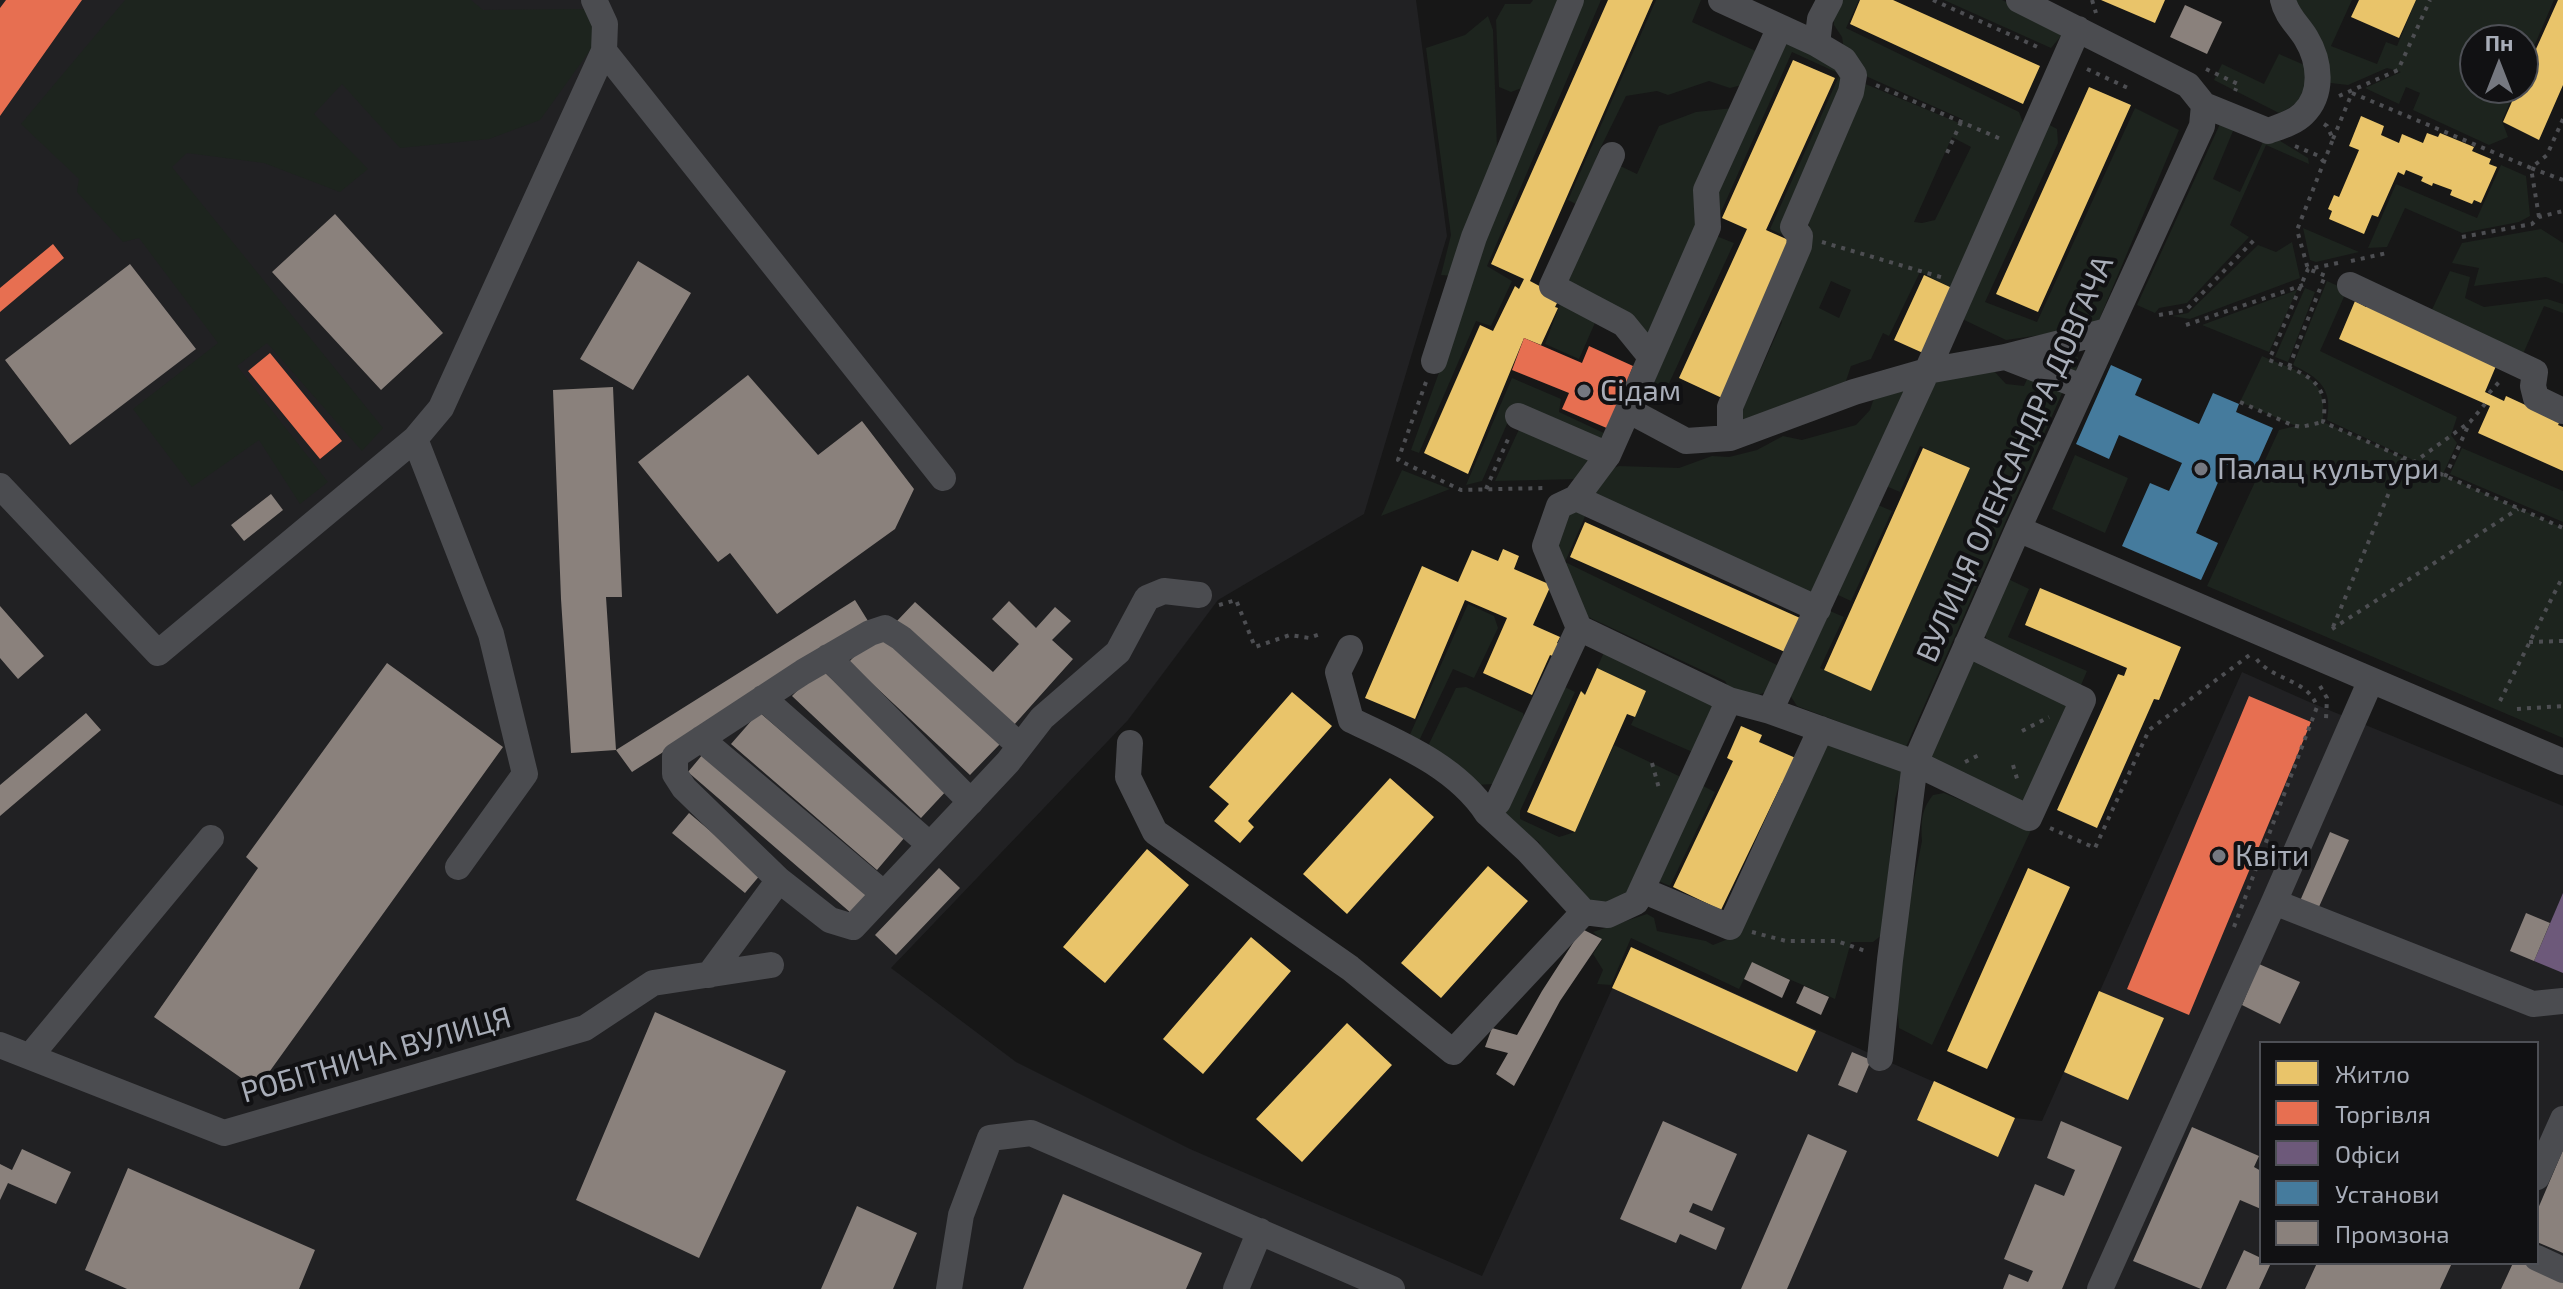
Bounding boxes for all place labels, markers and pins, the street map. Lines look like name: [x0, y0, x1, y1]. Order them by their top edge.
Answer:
place label: Сідам: [1600, 373, 1681, 409]
marker: Сідам: [1575, 382, 1593, 400]
place label: Палац культури: [2217, 451, 2439, 487]
marker: Палац культури: [2192, 460, 2210, 478]
place label: Квіти: [2235, 838, 2309, 874]
marker: Квіти: [2210, 847, 2228, 865]

